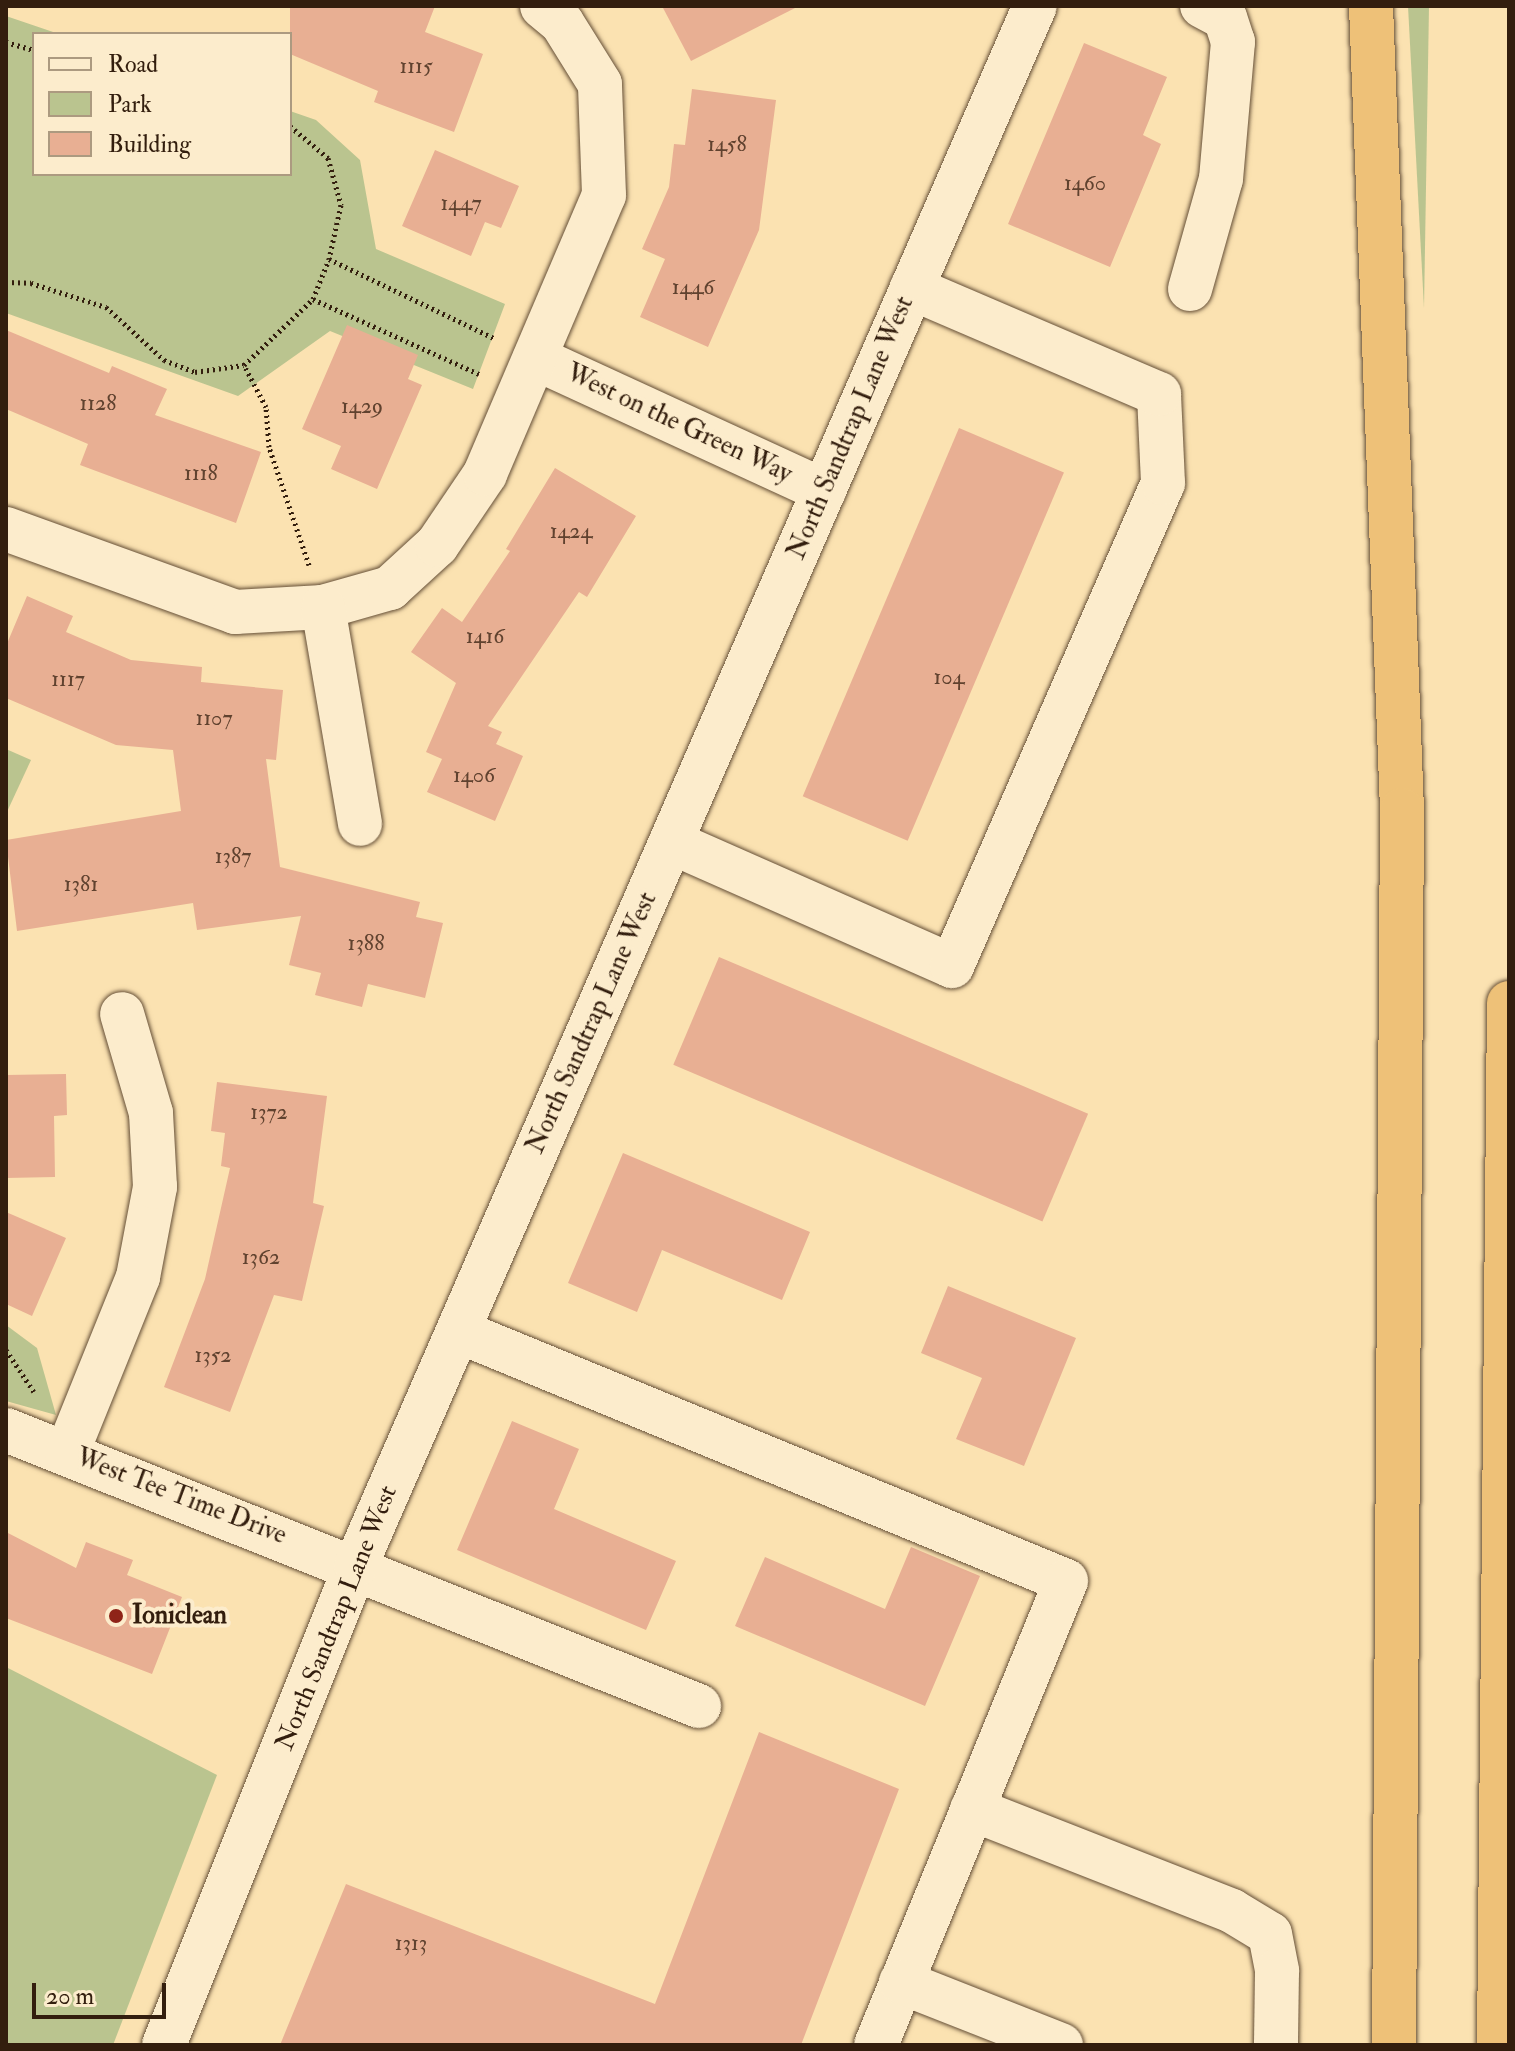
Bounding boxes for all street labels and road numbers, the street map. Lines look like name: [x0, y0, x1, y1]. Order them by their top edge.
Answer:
street label: North Sandtrap Lane West: [781, 292, 921, 564]
street label: West on the Green Way: [561, 358, 797, 490]
street label: North Sandtrap Lane West: [520, 888, 664, 1158]
street label: West Tee Time Drive: [71, 1443, 291, 1551]
street label: North Sandtrap Lane West: [270, 1481, 404, 1755]

